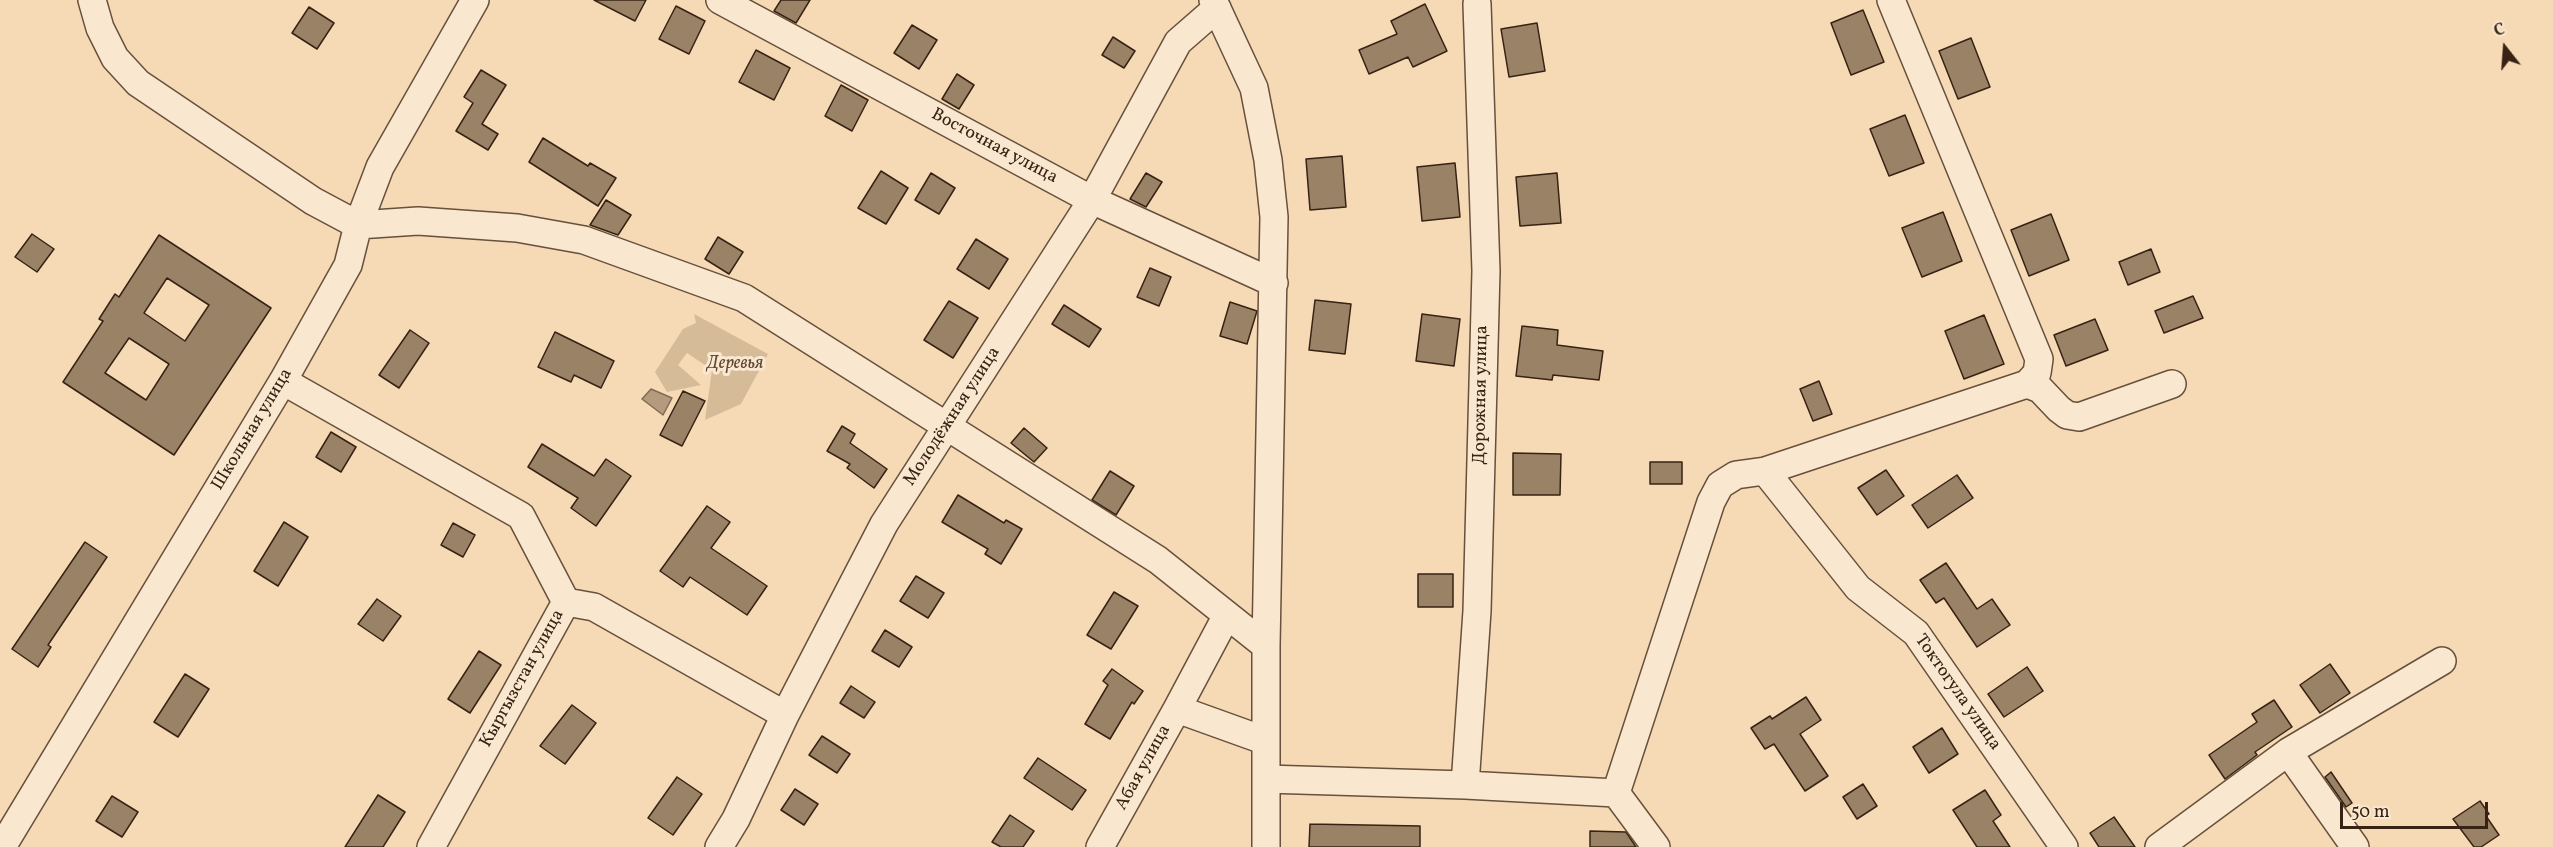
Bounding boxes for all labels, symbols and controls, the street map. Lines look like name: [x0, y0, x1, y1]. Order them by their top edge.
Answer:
north arrow: [2475, 18, 2535, 78]
text: С: [2492, 19, 2508, 43]
street label: Восточная улица: [927, 105, 1061, 189]
street label: Дорожная улица: [1470, 325, 1494, 465]
street label: Молодёжная улица: [900, 343, 1006, 491]
park label: Деревья: [707, 354, 763, 376]
street label: Школьная улица: [208, 365, 298, 495]
street label: Кыргызстан улица: [476, 606, 570, 752]
street label: Токтогула улица: [1909, 631, 2005, 755]
street label: Абая улица: [1112, 722, 1176, 814]
scale bar: [2343, 790, 2492, 828]
text: 50 m: [2351, 800, 2390, 825]

